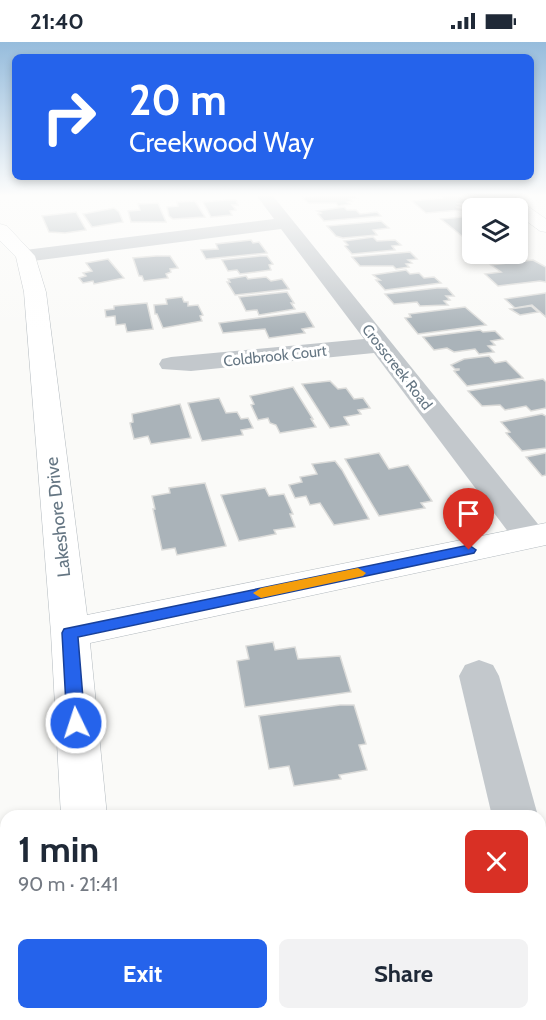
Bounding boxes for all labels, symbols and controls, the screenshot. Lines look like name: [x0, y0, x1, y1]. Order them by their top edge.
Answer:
text: 21:40: [30, 8, 84, 35]
text: 20 m: [129, 74, 227, 126]
icon: right: [30, 78, 108, 156]
text: Creekwood Way: [129, 126, 314, 159]
map controls: [462, 198, 528, 264]
button: layers: [462, 198, 528, 264]
street label: Crosscreek Road: [358, 321, 436, 413]
street label: Coldbrook Court: [223, 342, 327, 370]
street label: Lakeshore Drive: [41, 456, 75, 578]
pin: [443, 488, 494, 550]
icon: arrive: [452, 497, 485, 530]
position arrow: [44, 691, 108, 755]
text: 1 min: [18, 827, 99, 871]
button: close: [465, 830, 528, 893]
text: 90 m · 21:41: [18, 872, 118, 896]
button: Exit: [18, 939, 267, 1008]
button: Share: [279, 939, 528, 1008]

